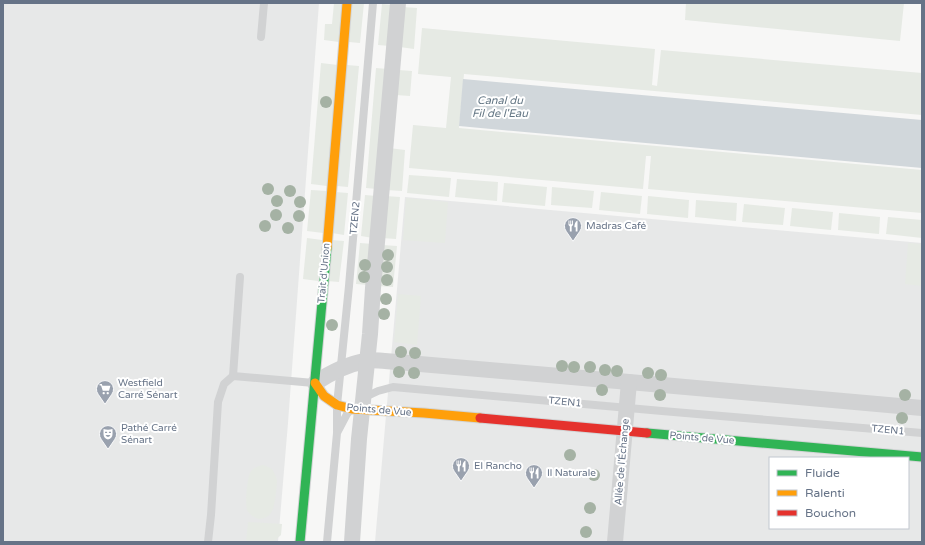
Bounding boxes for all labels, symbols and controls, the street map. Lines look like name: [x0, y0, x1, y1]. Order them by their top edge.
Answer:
water label: Canal du Fil de l'Eau: [472, 94, 529, 120]
street label: TZEN2: [348, 201, 362, 235]
restaurant icon: Madras Café: [563, 216, 583, 241]
place label: Madras Café: [586, 220, 646, 232]
street label: Trait d'Union: [315, 242, 333, 304]
place label: Westfield Carré Sénart: [118, 377, 178, 401]
supermarket icon: Westfield Carré Sénart: [95, 379, 115, 404]
street label: TZEN1: [548, 395, 582, 409]
street label: Points de Vue: [346, 401, 412, 419]
street label: Allée de l'Échange: [612, 418, 632, 506]
place label: Pathé Carré Sénart: [121, 422, 177, 446]
street label: TZEN1: [871, 423, 905, 437]
theatre icon: Pathé Carré Sénart: [98, 424, 118, 449]
street label: Points de Vue: [669, 429, 735, 447]
restaurant icon: El Rancho: [451, 456, 471, 481]
legend: [769, 457, 909, 529]
place label: El Rancho: [474, 460, 522, 472]
restaurant icon: Il Naturale: [524, 463, 544, 488]
text: Fluide: [805, 466, 840, 480]
place label: Il Naturale: [547, 467, 596, 479]
text: Ralenti: [805, 486, 845, 500]
text: Bouchon: [805, 506, 856, 520]

